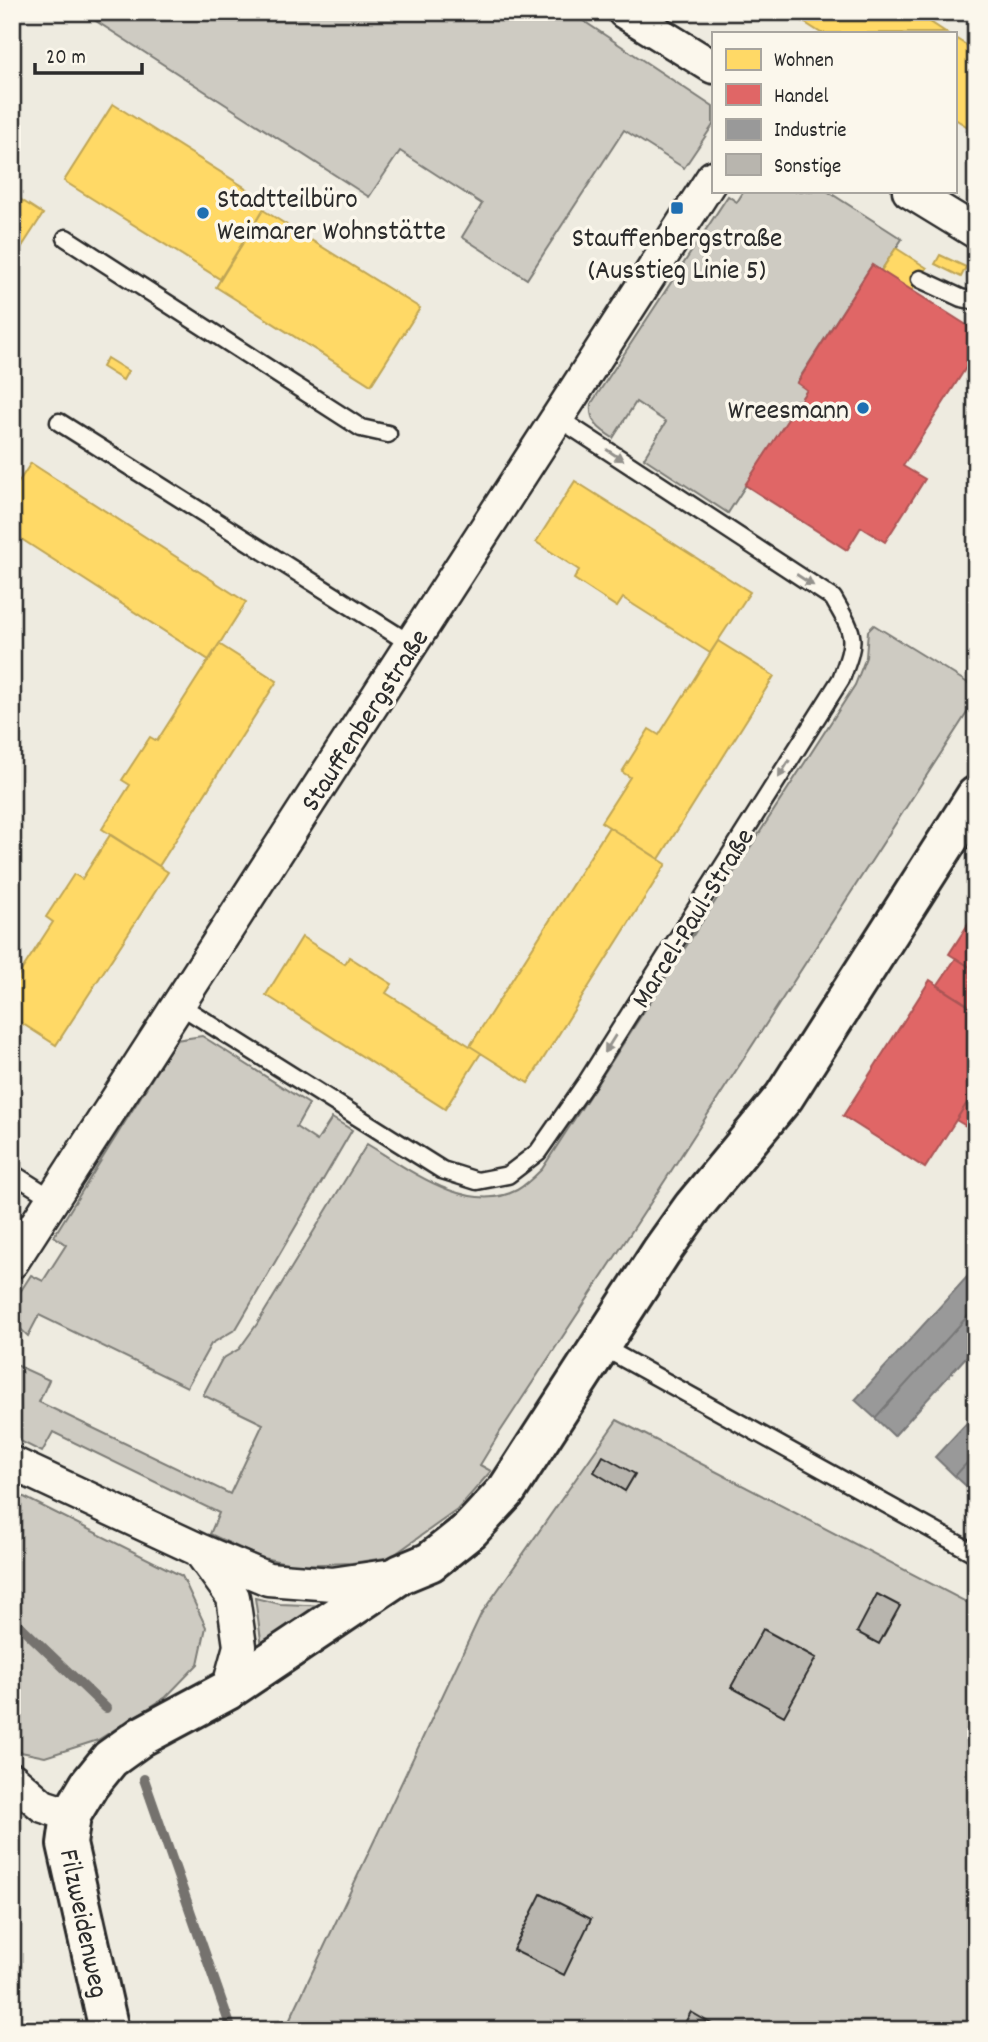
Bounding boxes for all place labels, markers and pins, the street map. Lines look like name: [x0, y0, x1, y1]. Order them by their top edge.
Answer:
place label: Stadtteilbüro Weimarer Wohnstätte: [217, 182, 446, 254]
marker: Stauffenbergstraße (Ausstieg Linie 5): [669, 200, 685, 216]
marker: Stadtteilbüro Weimarer Wohnstätte: [195, 205, 211, 221]
place label: Stauffenbergstraße (Ausstieg Linie 5): [572, 221, 782, 293]
place label: Wreesmann: [728, 393, 849, 433]
marker: Wreesmann: [855, 400, 871, 416]

